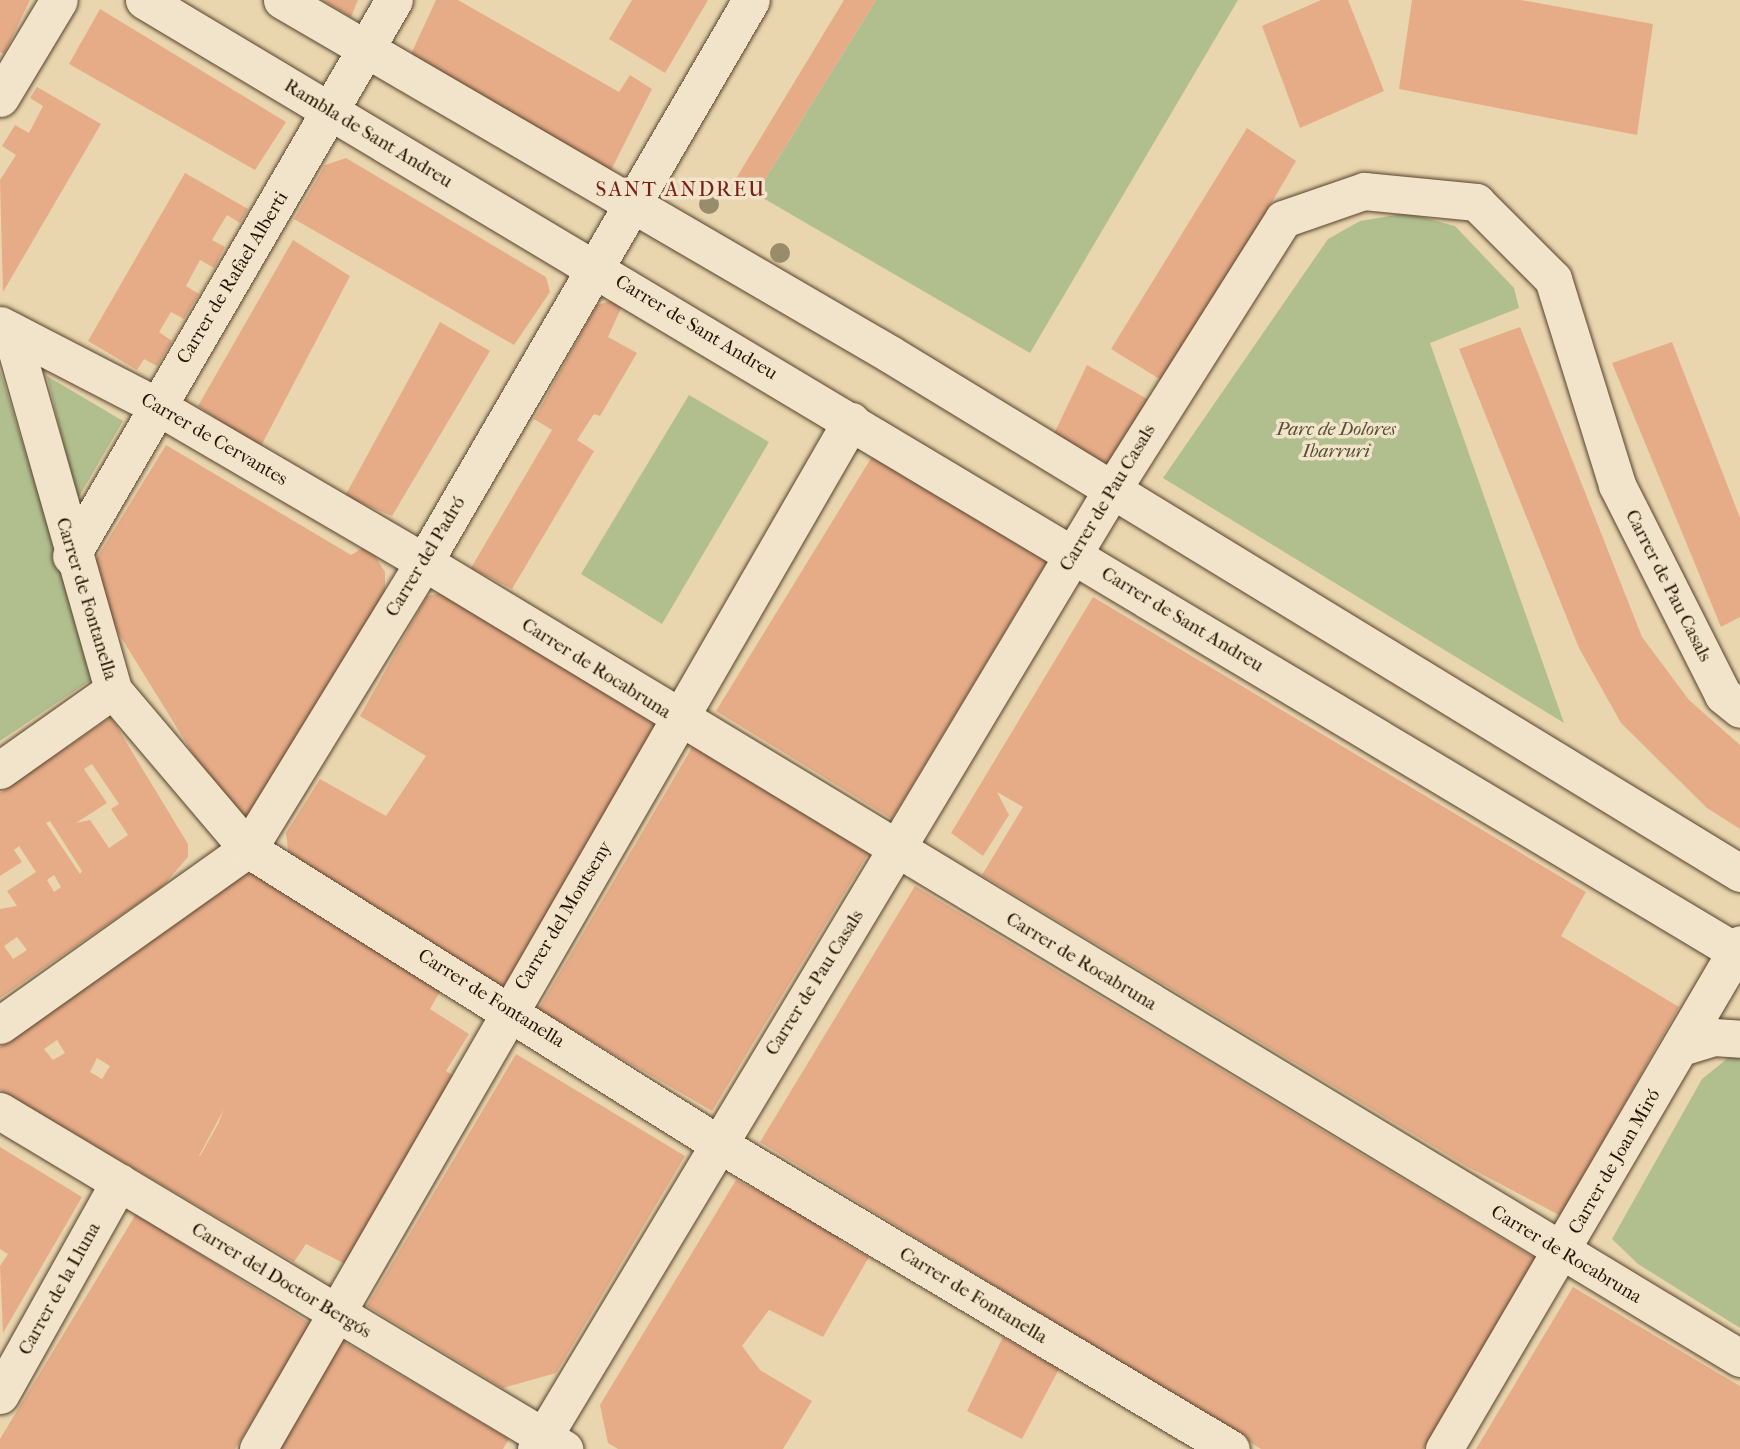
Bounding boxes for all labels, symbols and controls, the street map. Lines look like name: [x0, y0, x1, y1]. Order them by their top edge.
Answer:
street label: Rambla de Sant Andreu: [280, 75, 456, 193]
district label: SANT ANDREU: [597, 176, 765, 202]
street label: Carrer de Rafael Alberti: [173, 188, 293, 368]
street label: Carrer de Sant Andreu: [611, 271, 781, 385]
street label: Carrer de Cervantes: [137, 389, 291, 491]
park label: Parc de Dolores Ibarruri: [1276, 419, 1396, 463]
street label: Carrer de Pau Casals: [1055, 420, 1161, 576]
street label: Carrer del Padró: [381, 493, 471, 621]
street label: Carrer de Pau Casals: [1620, 506, 1716, 666]
street label: Carrer de Fontanella: [50, 515, 122, 683]
street label: Carrer de Sant Andreu: [1097, 563, 1267, 677]
street label: Carrer de Rocabruna: [517, 614, 675, 724]
street label: Carrer del Montseny: [511, 838, 617, 994]
street label: Carrer de Pau Casals: [761, 906, 869, 1060]
street label: Carrer de Rocabruna: [1001, 908, 1161, 1016]
street label: Carrer de Fontanella: [413, 945, 569, 1053]
street label: Carrer de Joan Miró: [1564, 1085, 1666, 1239]
street label: Carrer de Rocabruna: [1486, 1201, 1646, 1309]
street label: Carrer del Doctor Bergós: [187, 1218, 375, 1344]
street label: Carrer de la Lluna: [14, 1219, 106, 1359]
street label: Carrer de Fontanella: [895, 1243, 1051, 1349]

